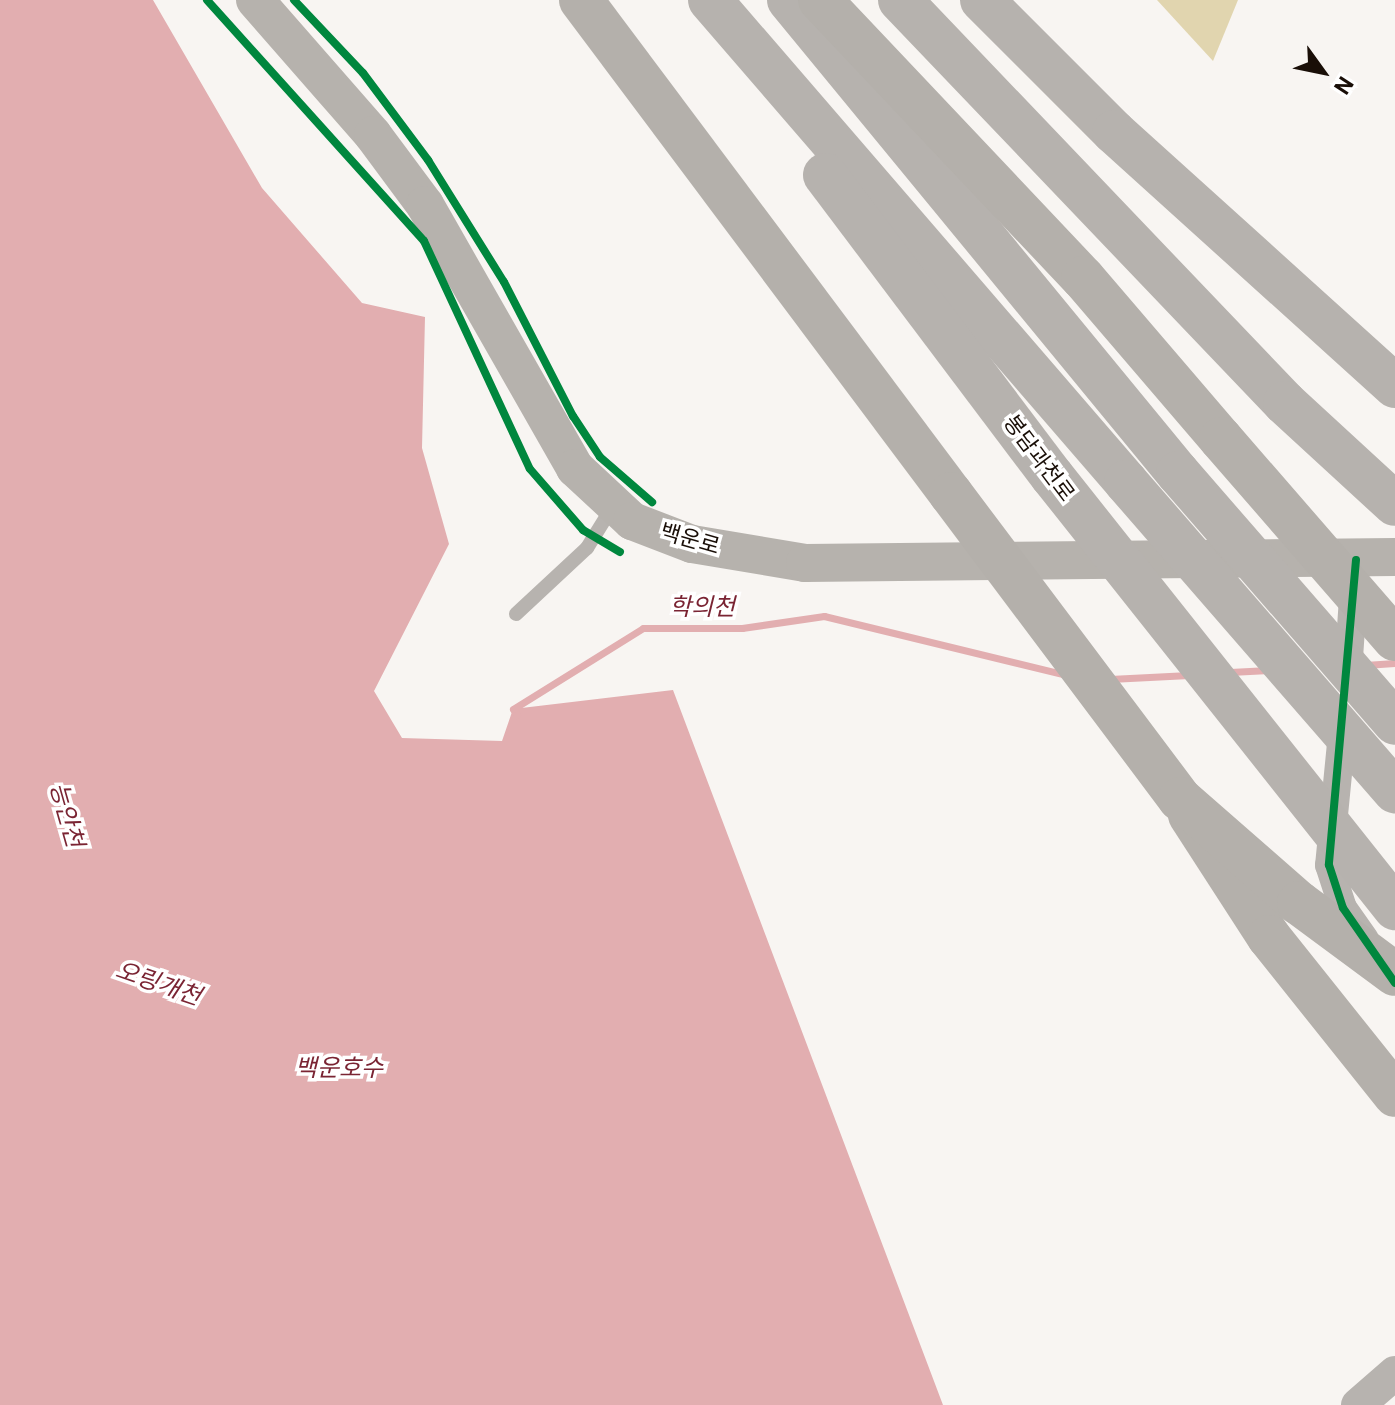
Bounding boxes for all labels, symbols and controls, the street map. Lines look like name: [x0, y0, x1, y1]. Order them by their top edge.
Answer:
north arrow: [1283, 32, 1363, 112]
text: N: [1329, 72, 1358, 99]
street label: 봉담과천로: [998, 410, 1080, 506]
street label: 백운로: [657, 518, 723, 560]
water label: 학의천: [669, 594, 735, 622]
water label: 능안천: [43, 779, 89, 851]
water label: 오링개천: [112, 956, 204, 1012]
water label: 백운호수: [295, 1055, 383, 1083]

